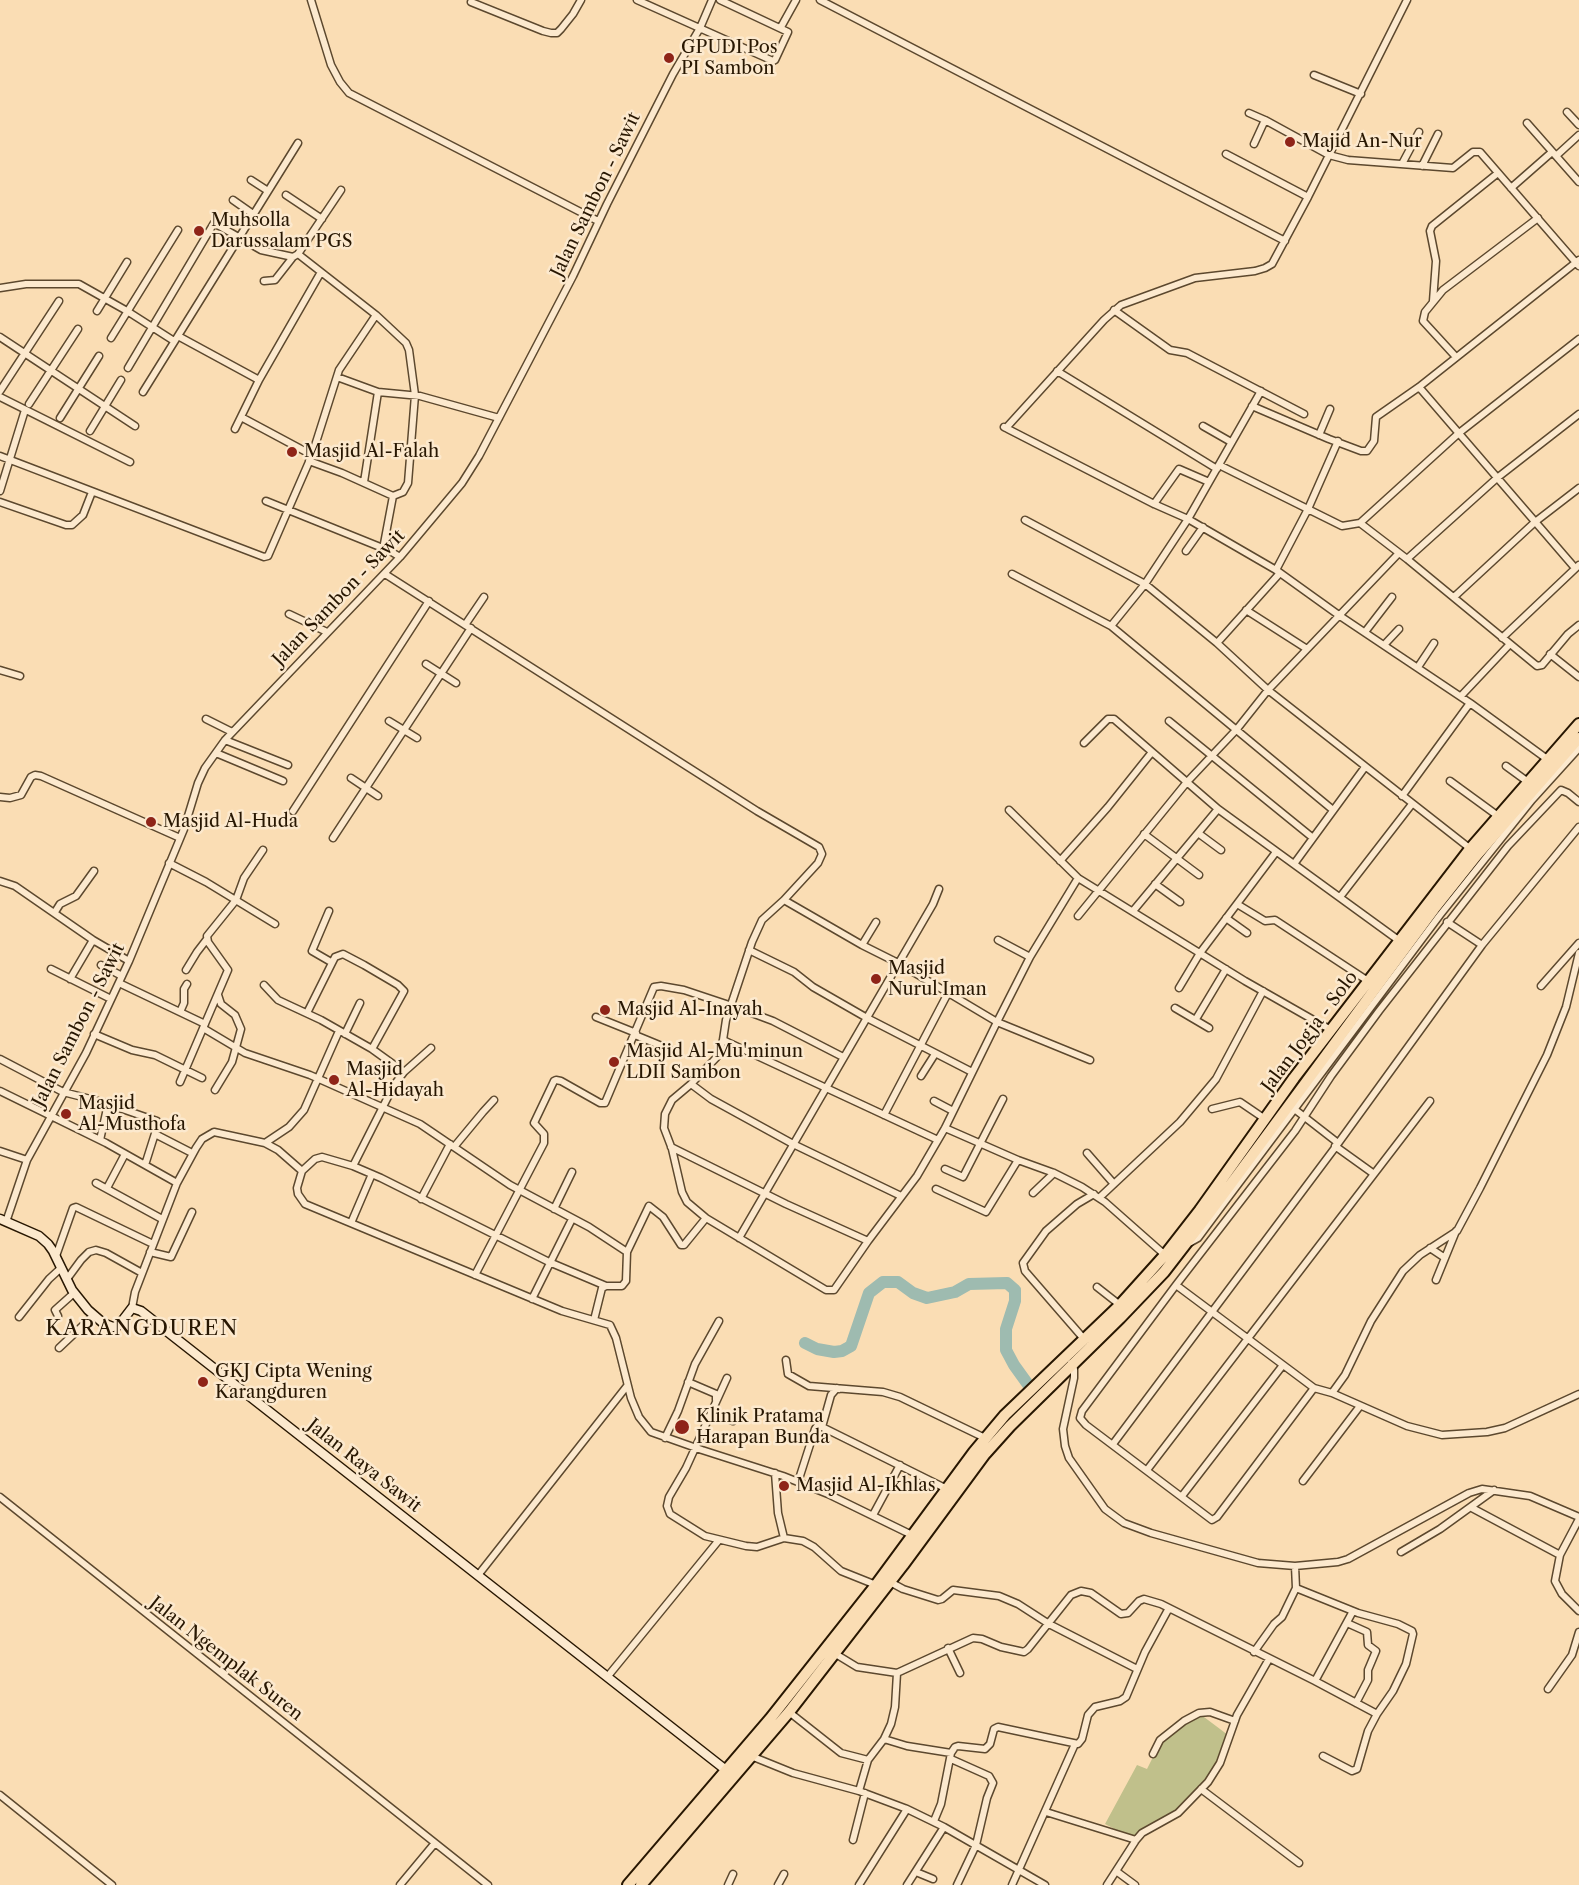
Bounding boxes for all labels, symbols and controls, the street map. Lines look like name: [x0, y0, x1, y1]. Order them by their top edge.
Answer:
place label: GPUDI Pos PI Sambon: [681, 37, 778, 80]
marker: GPUDI Pos PI Sambon: [662, 51, 676, 65]
street label: Jalan Sambon - Sawit: [547, 109, 645, 281]
place label: Majid An-Nur: [1302, 131, 1422, 153]
marker: Majid An-Nur: [1283, 135, 1297, 149]
place label: Muhsolla Darussalam PGS: [211, 210, 352, 252]
marker: Muhsolla Darussalam PGS: [192, 224, 206, 238]
place label: Masjid Al-Falah: [304, 441, 439, 463]
marker: Masjid Al-Falah: [285, 445, 299, 459]
street label: Jalan Sambon - Sawit: [268, 525, 410, 671]
place label: Masjid Al-Huda: [163, 811, 298, 833]
marker: Masjid Al-Huda: [144, 815, 158, 829]
street label: Jalan Sambon - Sawit: [28, 940, 130, 1110]
place label: Masjid Nurul Iman: [888, 958, 987, 1000]
street label: Jalan Jogja - Solo: [1257, 967, 1363, 1097]
marker: Masjid Nurul Iman: [869, 972, 883, 986]
place label: Masjid Al-Inayah: [617, 999, 763, 1021]
marker: Masjid Al-Inayah: [598, 1003, 612, 1017]
place label: Masjid Al-Mu'minun LDII Sambon: [626, 1041, 803, 1084]
marker: Masjid Al-Mu'minun LDII Sambon: [607, 1055, 621, 1069]
place label: Masjid Al-Hidayah: [346, 1059, 444, 1102]
marker: Masjid Al-Hidayah: [327, 1073, 341, 1087]
place label: Masjid Al-Musthofa: [78, 1093, 186, 1136]
marker: Masjid Al-Musthofa: [59, 1107, 73, 1121]
district label: KARANGDUREN: [45, 1316, 239, 1342]
place label: GKJ Cipta Wening Karangduren: [215, 1361, 372, 1404]
marker: GKJ Cipta Wening Karangduren: [196, 1375, 210, 1389]
place label: Klinik Pratama Harapan Bunda: [696, 1406, 830, 1448]
street label: Jalan Raya Sawit: [303, 1415, 425, 1517]
marker: Klinik Pratama Harapan Bunda: [673, 1418, 691, 1436]
place label: Masjid Al-Ikhlas: [796, 1475, 936, 1497]
marker: Masjid Al-Ikhlas: [777, 1479, 791, 1493]
street label: Jalan Ngemplak Suren: [145, 1592, 307, 1726]

